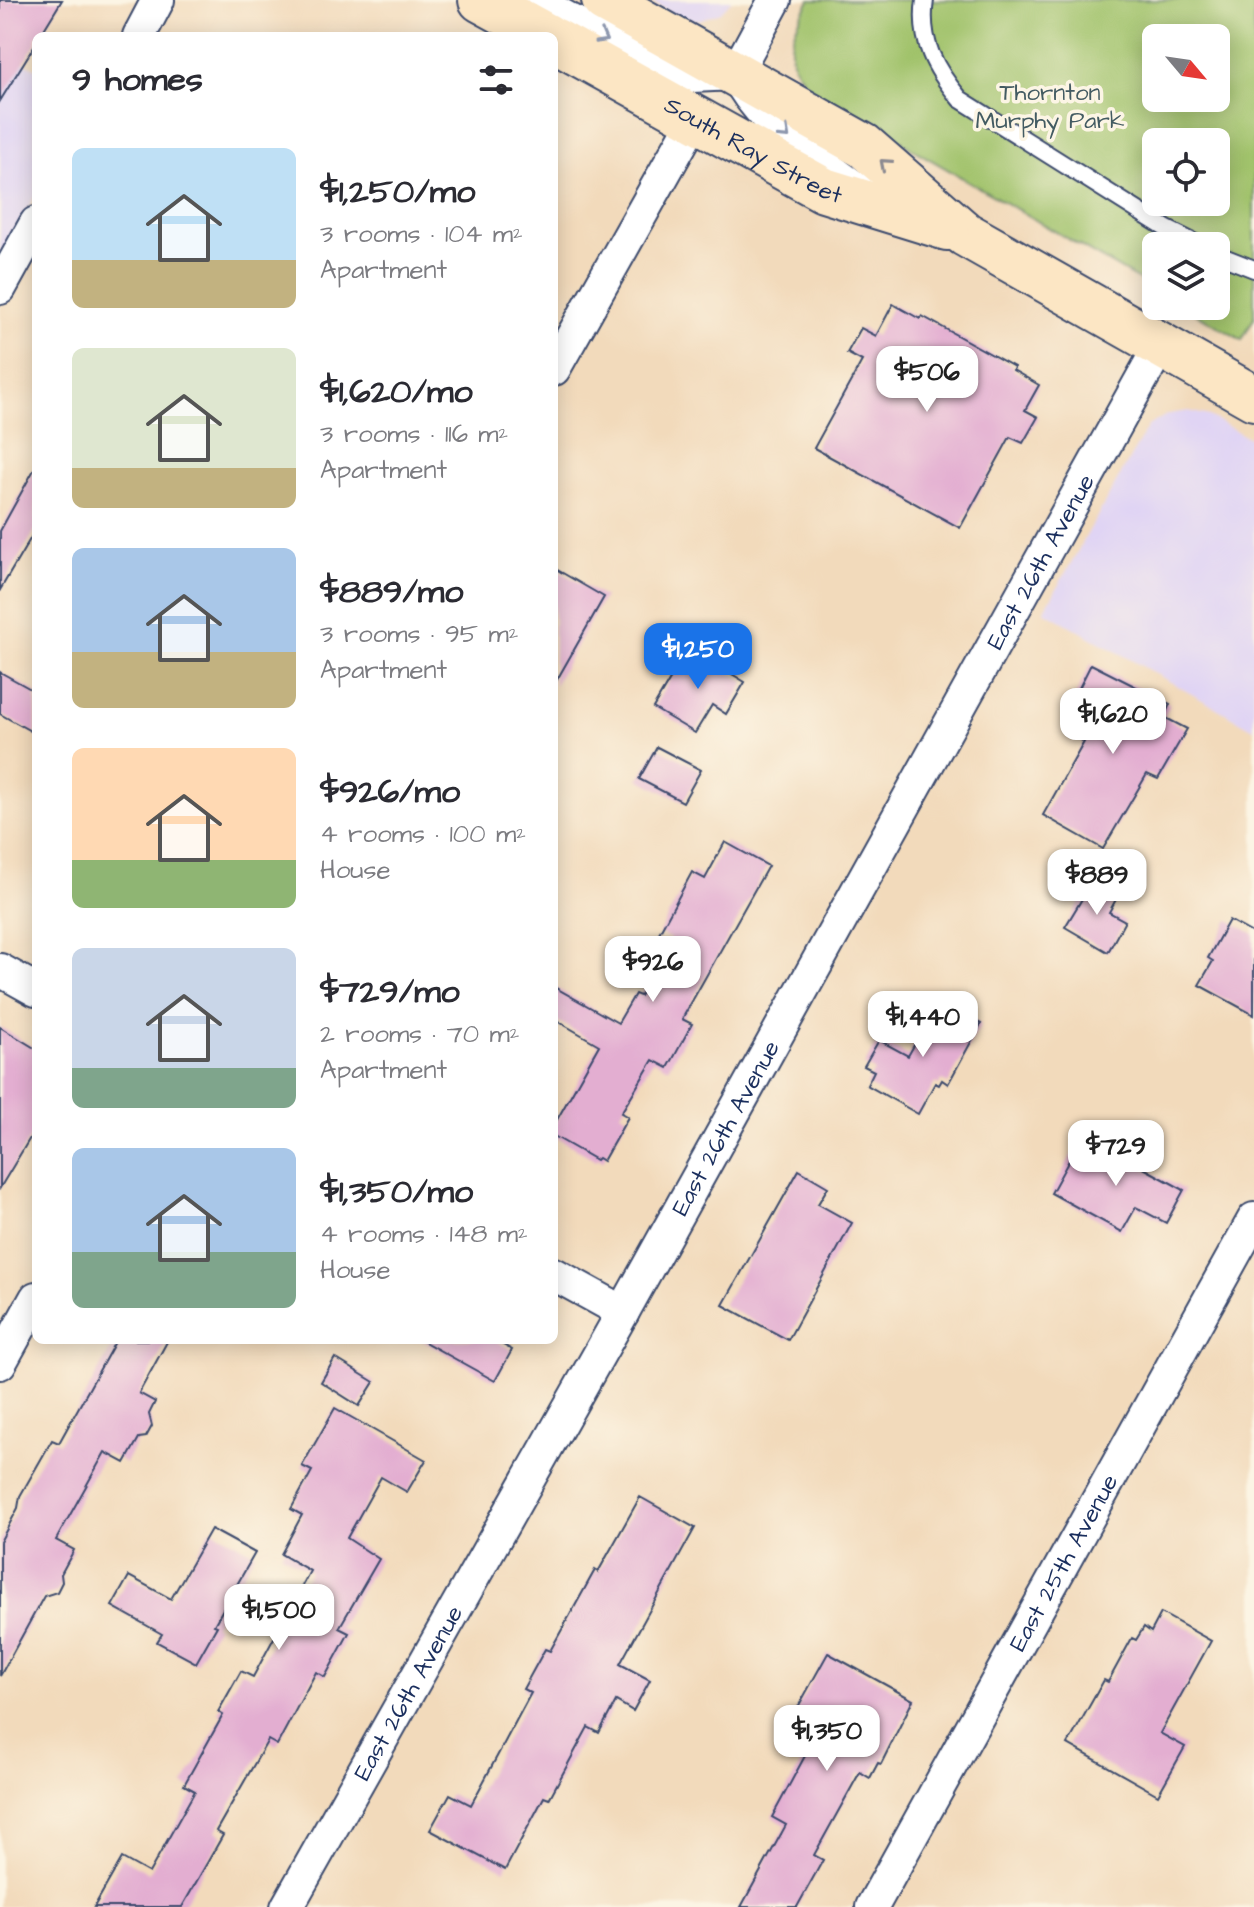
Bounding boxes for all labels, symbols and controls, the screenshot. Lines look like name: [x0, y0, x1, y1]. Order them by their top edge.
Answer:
north arrow: [1142, 24, 1230, 112]
map controls: [1142, 24, 1230, 320]
one-way arrow: [593, 28, 608, 44]
text: 9 homes: [72, 56, 203, 104]
icon: filters: [474, 58, 518, 102]
park label: Thornton Murphy Park: [976, 76, 1125, 139]
street label: South Ray Street: [658, 89, 847, 213]
one-way arrow: [776, 124, 790, 139]
button: locate: [1142, 128, 1230, 216]
one-way arrow: [879, 159, 894, 174]
text: $1,250/mo: [320, 168, 475, 216]
icon: home: [136, 180, 232, 276]
text: 3 rooms · 104 m²: [320, 216, 523, 252]
button: layers: [1142, 232, 1230, 320]
text: Apartment: [320, 252, 447, 288]
pin: $506: [880, 346, 974, 414]
text: $506: [894, 354, 960, 390]
text: $1,620/mo: [320, 368, 473, 416]
icon: home: [136, 380, 232, 476]
text: 3 rooms · 116 m²: [320, 416, 508, 452]
text: Apartment: [320, 452, 447, 488]
street label: East 26th Avenue: [979, 468, 1104, 656]
text: $889/mo: [320, 568, 463, 616]
icon: home: [136, 580, 232, 676]
text: 3 rooms · 95 m²: [320, 616, 519, 652]
pin: $1,250: [633, 623, 763, 691]
text: $1,250: [662, 631, 734, 667]
text: Apartment: [320, 652, 447, 688]
pin: $1,620: [1048, 688, 1178, 756]
text: $1,620: [1078, 696, 1148, 732]
text: $926/mo: [320, 768, 460, 816]
icon: home: [136, 780, 232, 876]
text: 4 rooms · 100 m²: [320, 816, 526, 852]
pin: $889: [1050, 849, 1144, 917]
text: House: [320, 852, 391, 888]
text: $889: [1066, 857, 1129, 893]
pin: $926: [606, 936, 700, 1004]
text: $926: [623, 944, 683, 980]
text: $729/mo: [320, 968, 460, 1016]
icon: home: [136, 980, 232, 1076]
pin: $1,440: [858, 991, 988, 1059]
text: $1,440: [886, 999, 960, 1035]
text: 2 rooms · 70 m²: [320, 1016, 519, 1052]
street label: East 26th Avenue: [664, 1035, 789, 1222]
text: Apartment: [320, 1052, 447, 1088]
pin: $729: [1069, 1120, 1163, 1188]
text: $729: [1086, 1128, 1146, 1164]
text: $1,350/mo: [320, 1168, 473, 1216]
icon: home: [136, 1180, 232, 1276]
text: 4 rooms · 148 m²: [320, 1216, 528, 1252]
text: House: [320, 1252, 391, 1288]
street label: East 25th Avenue: [1001, 1468, 1127, 1658]
pin: $1,500: [214, 1584, 344, 1652]
text: $1,500: [242, 1592, 316, 1628]
street label: East 26th Avenue: [346, 1600, 472, 1787]
pin: $1,350: [762, 1705, 892, 1773]
text: $1,350: [792, 1713, 862, 1749]

